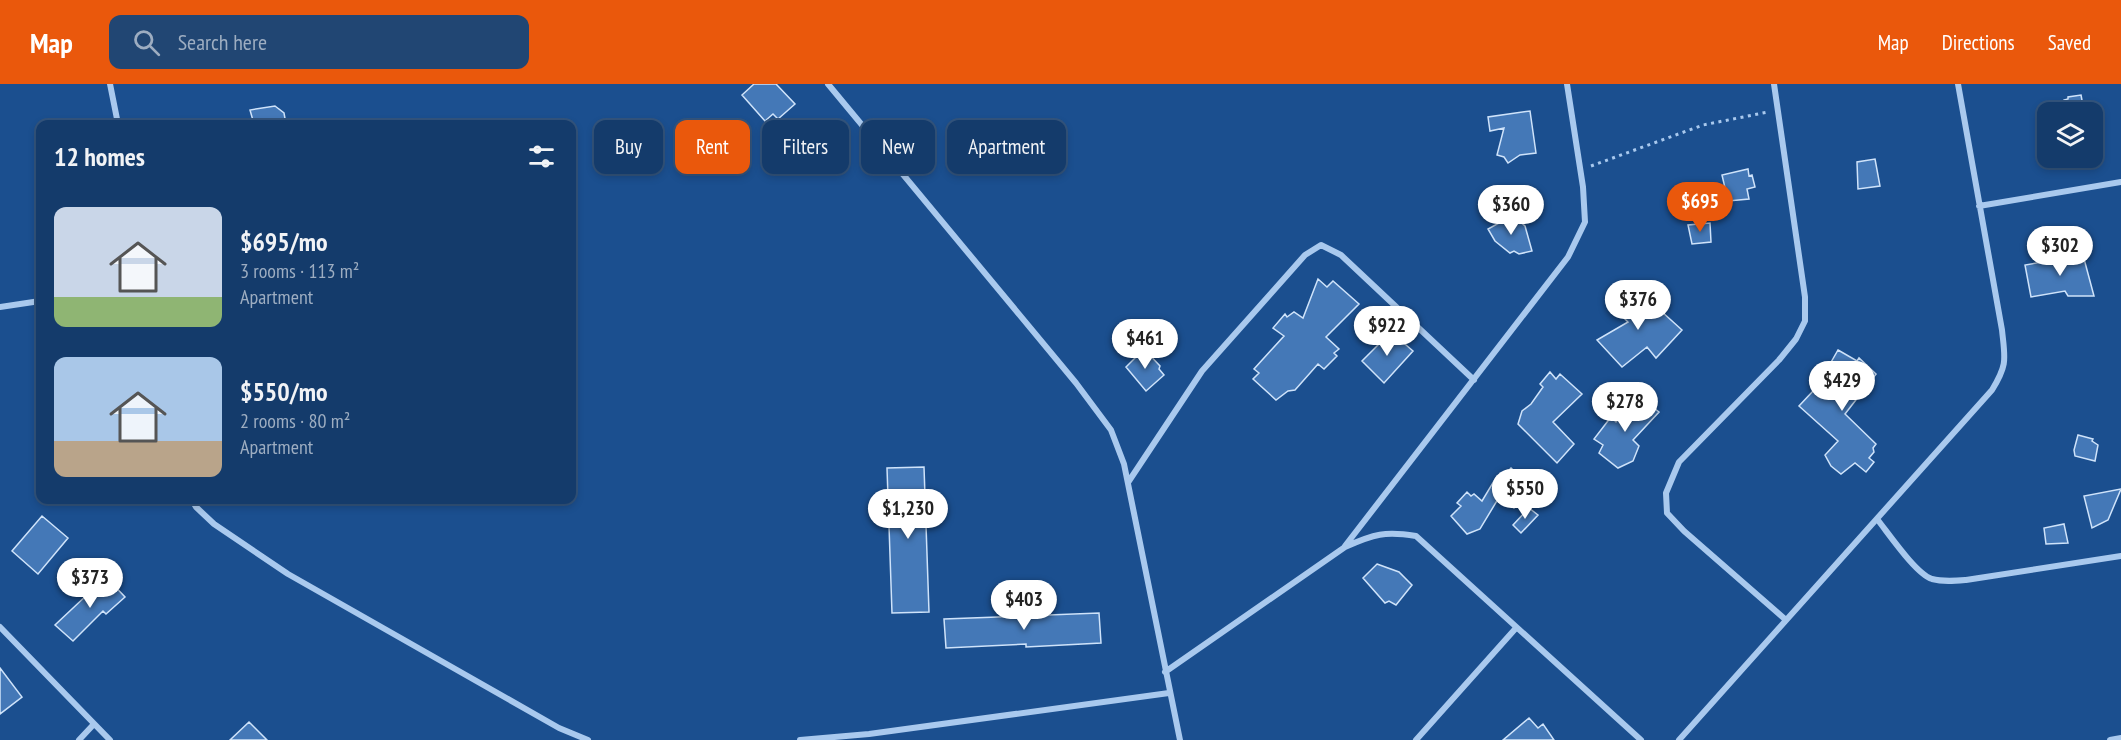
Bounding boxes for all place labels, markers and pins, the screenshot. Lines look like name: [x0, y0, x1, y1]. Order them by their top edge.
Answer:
pin: $695: [1664, 182, 1736, 233]
pin: $360: [1475, 185, 1547, 236]
pin: $302: [2024, 226, 2096, 277]
pin: $376: [1602, 280, 1674, 331]
pin: $922: [1351, 306, 1423, 357]
pin: $461: [1109, 319, 1181, 370]
pin: $429: [1806, 361, 1878, 412]
pin: $278: [1589, 382, 1661, 433]
pin: $550: [1489, 469, 1561, 520]
pin: $1,230: [859, 489, 957, 540]
pin: $373: [54, 558, 126, 609]
pin: $403: [988, 580, 1060, 631]

